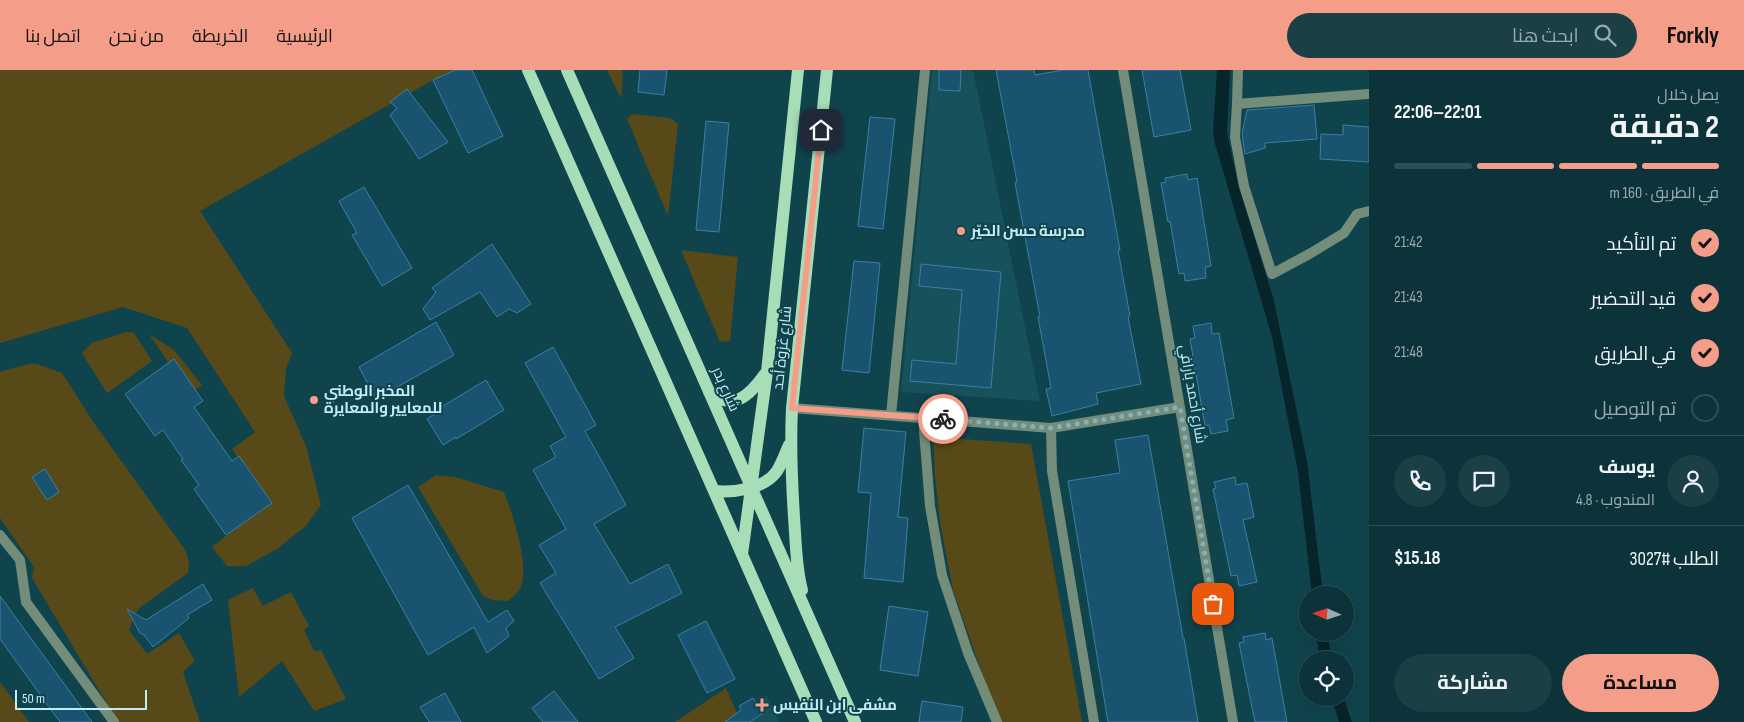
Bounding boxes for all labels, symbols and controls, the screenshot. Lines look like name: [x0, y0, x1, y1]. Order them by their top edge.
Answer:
search box: [1287, 13, 1637, 58]
icon: search: [1591, 21, 1619, 49]
text: Forkly: [1667, 21, 1719, 50]
text: ابحث هنا: [1512, 25, 1579, 48]
text: اتصل بنا: [25, 26, 81, 47]
text: من نحن: [109, 26, 164, 47]
text: الخريطة: [192, 26, 248, 47]
text: الرئيسية: [276, 26, 333, 47]
text: يصل خلال: [1657, 86, 1719, 105]
text: 22:01–22:06: [1394, 101, 1481, 124]
text: 2 دقيقة: [1610, 108, 1719, 147]
pin: [800, 109, 842, 151]
icon: home: [807, 116, 835, 144]
text: في الطريق · 160 m: [1610, 184, 1719, 203]
place label: مدرسة حسن الخيّر: [970, 222, 1085, 241]
marker: مدرسة حسن الخيّر: [955, 225, 967, 237]
icon: check: [1691, 229, 1719, 257]
text: 21:42: [1394, 233, 1423, 252]
text: تم التأكيد: [1606, 233, 1676, 256]
icon: check: [1691, 284, 1719, 312]
text: 21:43: [1394, 288, 1423, 307]
text: قيد التحضير: [1591, 288, 1676, 311]
street label: شارع غزوة أحد: [768, 305, 797, 391]
icon: check: [1691, 339, 1719, 367]
street label: شارع أحمد بارافي: [1172, 343, 1212, 445]
text: 21:48: [1394, 343, 1423, 362]
text: في الطريق: [1595, 343, 1676, 366]
street label: شارع بدر: [706, 363, 744, 415]
place label: المخبر الوطني للمعايير والمعايرة: [324, 382, 442, 418]
marker: المخبر الوطني للمعايير والمعايرة: [308, 394, 320, 406]
courier: [918, 394, 968, 444]
text: تم التوصيل: [1594, 398, 1676, 421]
icon: bike: [929, 405, 957, 433]
button: phone: [1394, 455, 1446, 507]
button: chat: [1458, 455, 1510, 507]
button: person: [1667, 455, 1719, 507]
text: يوسف: [1599, 456, 1655, 479]
text: المندوب · 4.8: [1576, 491, 1655, 510]
text: $15.18: [1394, 547, 1440, 570]
text: الطلب #3027: [1630, 548, 1719, 571]
pin: [1192, 583, 1234, 625]
north arrow: [1299, 586, 1354, 641]
map controls: [1299, 586, 1354, 706]
icon: bag: [1199, 590, 1227, 618]
button: locate: [1299, 651, 1354, 706]
button: مشاركة: [1394, 654, 1552, 712]
button: مساعدة: [1562, 654, 1719, 712]
scale bar: [15, 687, 148, 710]
text: 50 m: [22, 690, 45, 707]
place label: مشفى ابن النفيس: [773, 696, 897, 715]
marker: مشفى ابن النفيس: [755, 698, 769, 712]

